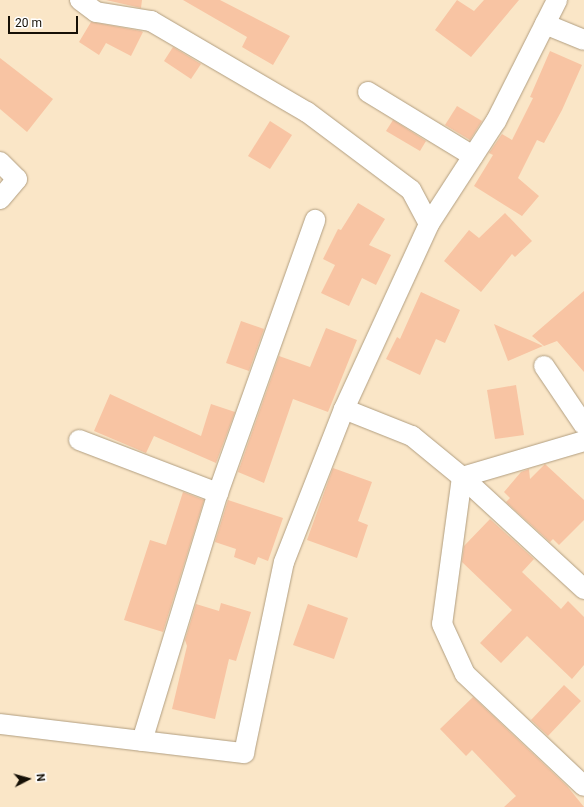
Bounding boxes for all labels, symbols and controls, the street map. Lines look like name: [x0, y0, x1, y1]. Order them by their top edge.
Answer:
scale bar: [10, 8, 80, 34]
text: 20 m: [15, 16, 42, 30]
north arrow: [8, 759, 48, 799]
text: N: [34, 773, 47, 782]

